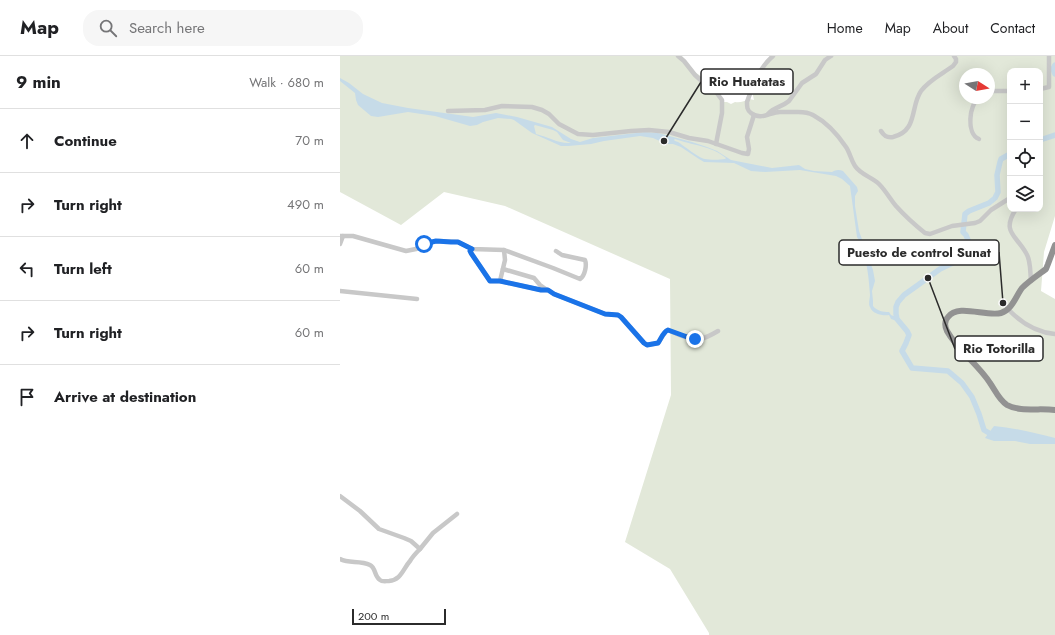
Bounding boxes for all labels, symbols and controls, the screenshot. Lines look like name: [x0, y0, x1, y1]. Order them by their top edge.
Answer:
search box: [83, 10, 363, 46]
text: Map: [20, 14, 59, 41]
icon: search: [97, 17, 119, 39]
text: Search here: [129, 17, 205, 39]
text: Home: [827, 18, 863, 38]
text: Map: [885, 18, 911, 38]
text: About: [933, 18, 968, 38]
text: Contact: [990, 18, 1035, 38]
north arrow: [959, 68, 995, 104]
map controls: [1007, 68, 1043, 212]
button: +: [1007, 68, 1043, 104]
callout: Rio Huatatas: [701, 69, 793, 94]
text: 9 min: [16, 70, 61, 94]
text: Rio Huatatas: [709, 72, 785, 91]
text: Walk · 680 m: [249, 73, 324, 92]
button: −: [1007, 104, 1043, 140]
icon: ahead: [16, 130, 38, 152]
text: Continue: [54, 130, 117, 152]
text: 70 m: [295, 131, 324, 150]
button: locate: [1007, 140, 1043, 176]
button: layers: [1007, 176, 1043, 212]
icon: right: [16, 194, 38, 216]
text: Turn right: [54, 194, 122, 216]
text: 490 m: [287, 195, 324, 214]
route start: [415, 235, 433, 253]
callout: Puesto de control Sunat: [839, 240, 999, 265]
text: Puesto de control Sunat: [847, 243, 992, 262]
icon: left: [16, 258, 38, 280]
text: Turn left: [54, 258, 112, 280]
text: 60 m: [295, 259, 324, 278]
icon: right: [16, 322, 38, 344]
text: Turn right: [54, 322, 122, 344]
text: 60 m: [295, 323, 324, 342]
route end: [686, 330, 704, 348]
callout: Rio Totorilla: [955, 336, 1043, 361]
text: Rio Totorilla: [963, 339, 1035, 358]
icon: arrive: [16, 386, 38, 408]
text: Arrive at destination: [54, 386, 196, 408]
scale bar: [352, 607, 446, 626]
text: 200 m: [358, 608, 389, 624]

